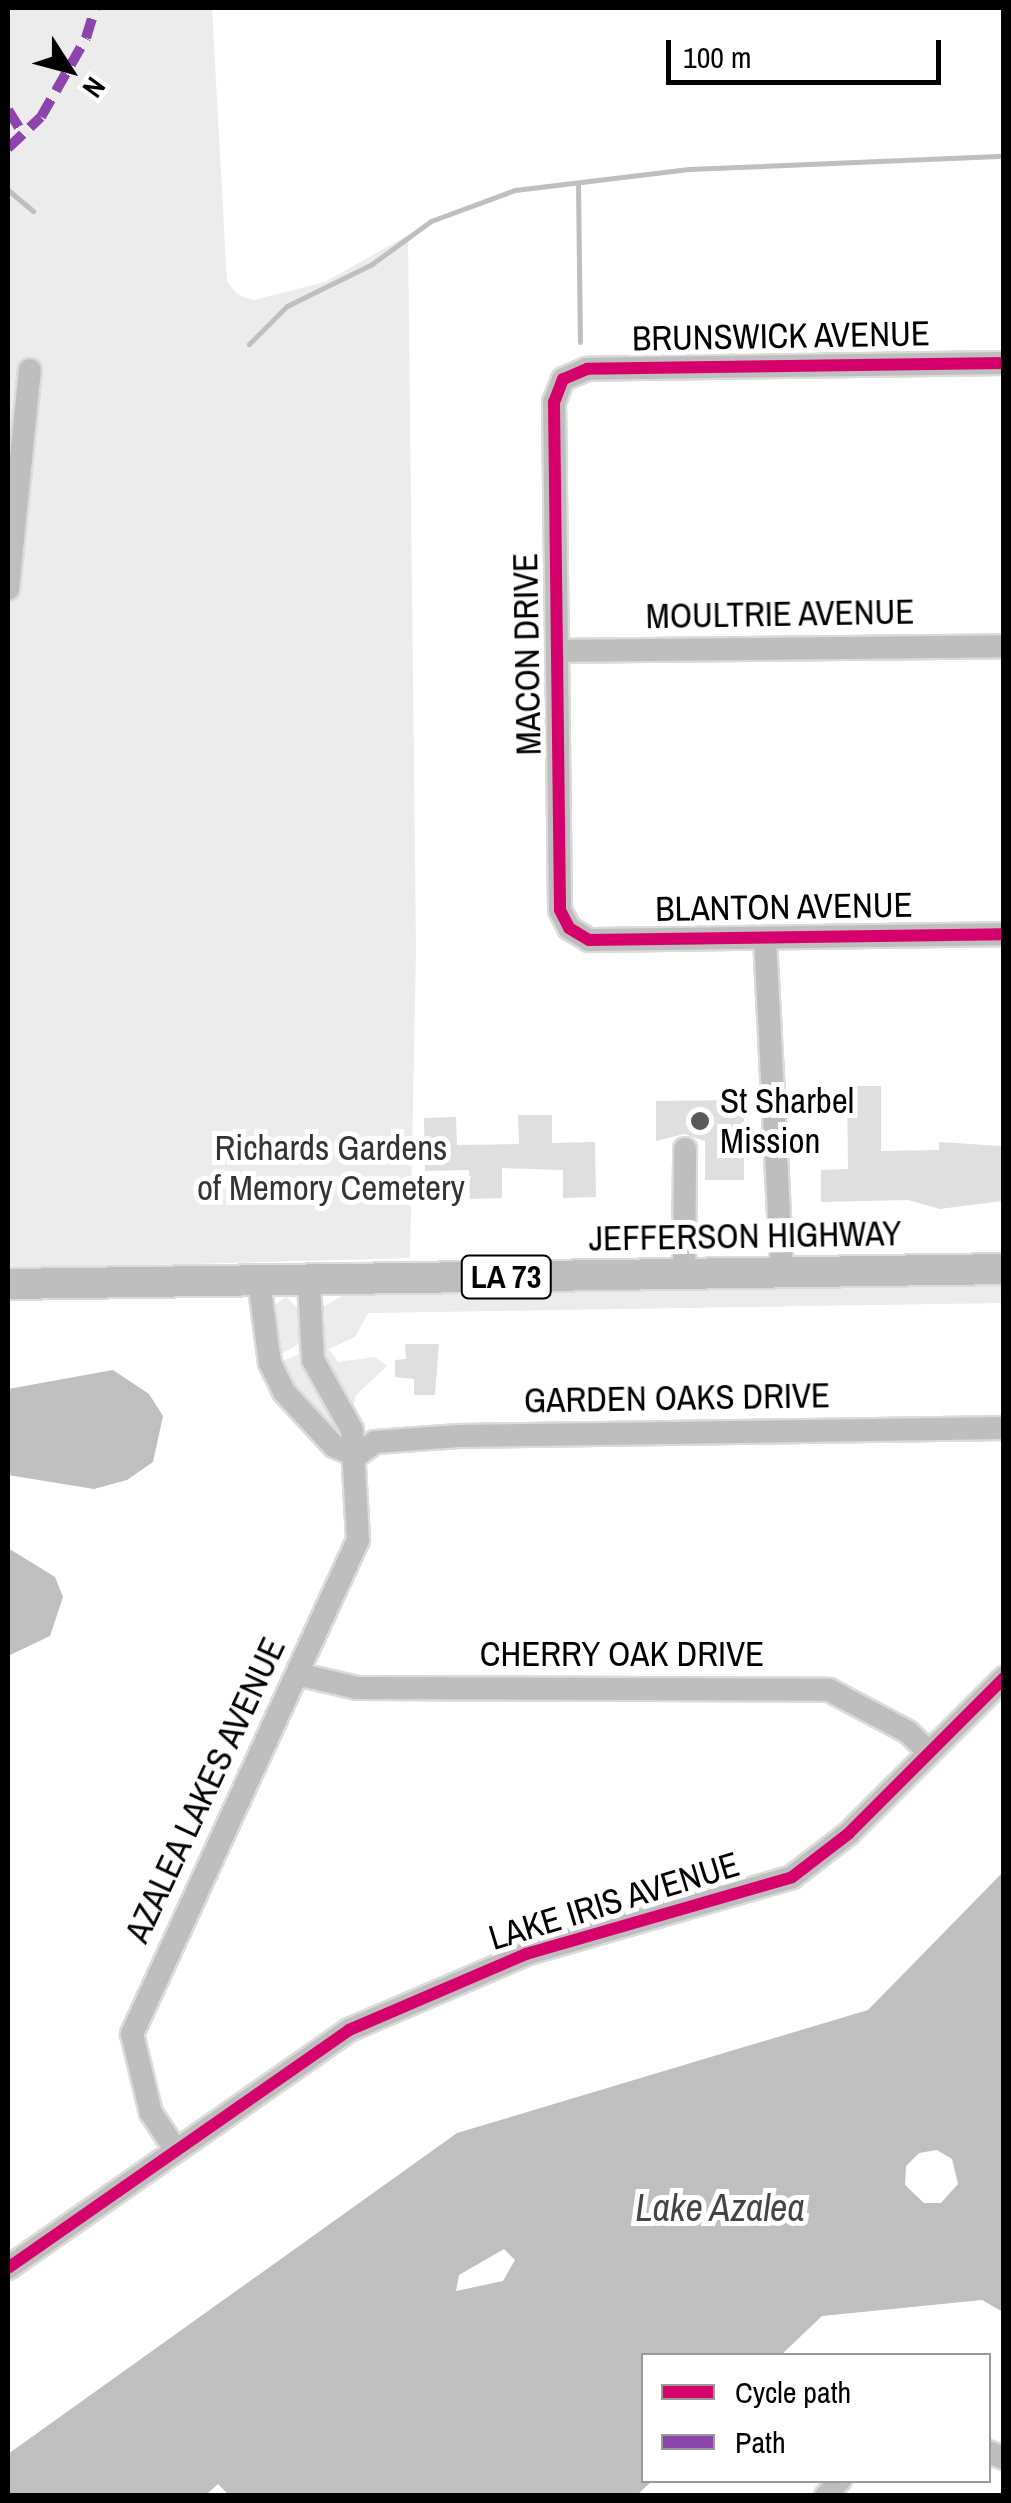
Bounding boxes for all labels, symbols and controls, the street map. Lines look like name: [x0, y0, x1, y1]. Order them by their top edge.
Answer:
north arrow: [20, 20, 120, 120]
scale bar: [671, 20, 946, 82]
text: 100 m: [683, 37, 751, 77]
text: N: [74, 70, 115, 106]
street label: BRUNSWICK AVENUE: [631, 312, 931, 360]
street label: MACON DRIVE: [504, 552, 550, 756]
street label: MOULTRIE AVENUE: [645, 591, 915, 637]
street label: BLANTON AVENUE: [654, 884, 914, 930]
place label: St Sharbel Mission: [720, 1080, 854, 1162]
marker: St Sharbel Mission: [689, 1110, 711, 1132]
park label: Richards Gardens of Memory Cemetery: [197, 1127, 465, 1209]
street label: JEFFERSON HIGHWAY: [588, 1212, 902, 1260]
road number: LA 73: [458, 1250, 554, 1304]
street label: GARDEN OAKS DRIVE: [524, 1374, 830, 1422]
street label: AZALEA LAKES AVENUE: [115, 1630, 295, 1950]
street label: CHERRY OAK DRIVE: [480, 1633, 764, 1675]
street label: LAKE IRIS AVENUE: [483, 1843, 745, 1959]
water label: Lake Azalea: [634, 2185, 806, 2231]
legend: [641, 2353, 991, 2483]
text: Cycle path: [735, 2372, 851, 2412]
text: Path: [735, 2422, 786, 2462]

